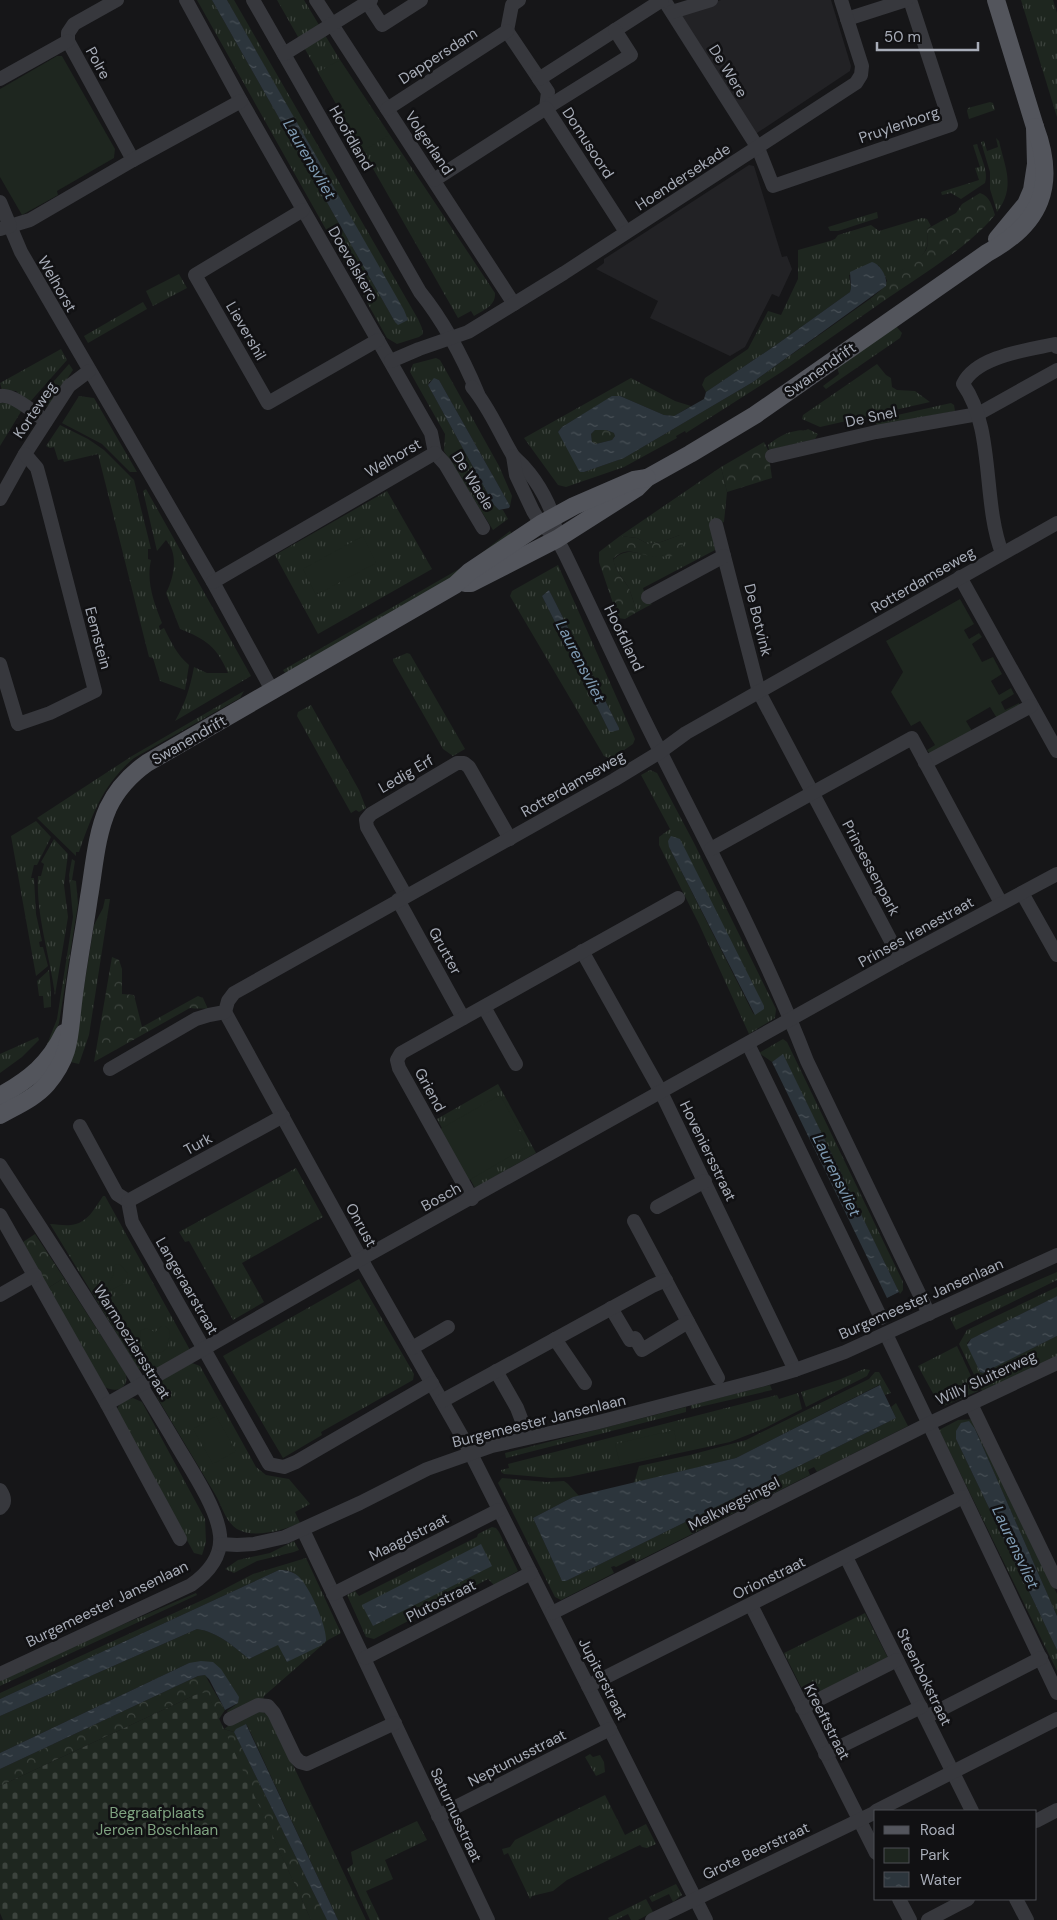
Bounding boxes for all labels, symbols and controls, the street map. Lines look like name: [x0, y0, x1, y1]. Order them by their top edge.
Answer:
scale bar: [877, 20, 978, 52]
street label: Dappersdam: [395, 23, 481, 89]
text: 50 m: [884, 27, 921, 47]
street label: De Were: [704, 41, 752, 101]
street label: Polre: [81, 43, 115, 83]
street label: Hoofdland: [324, 102, 378, 174]
street label: Pruylenborg: [856, 102, 942, 148]
street label: Domusoord: [558, 104, 618, 182]
street label: Volgerland: [400, 107, 458, 179]
water label: Laurensvliet: [278, 115, 341, 204]
street label: Hoendersekade: [632, 139, 734, 215]
street label: Doevelskerc: [323, 223, 383, 305]
street label: Welhorst: [33, 252, 81, 316]
street label: Lievershil: [221, 298, 271, 364]
street label: Swanendrift: [780, 338, 860, 402]
street label: Korteweg: [9, 378, 61, 442]
street label: De Snel: [843, 402, 899, 432]
street label: Welhorst: [361, 434, 425, 482]
street label: De Waele: [447, 448, 499, 514]
street label: Rotterdamseweg: [867, 542, 979, 618]
street label: De Botvink: [739, 582, 777, 659]
street label: Hoofdland: [599, 601, 649, 675]
street label: Eemstein: [80, 605, 116, 671]
water label: Laurensvliet: [551, 617, 611, 707]
street label: Swanendrift: [148, 710, 230, 769]
street label: Rotterdamseweg: [517, 746, 629, 822]
street label: Ledig Erf: [375, 750, 437, 798]
street label: Prinsessenpark: [837, 817, 905, 920]
street label: Prinses Irenestraat: [855, 892, 977, 972]
street label: Grutter: [424, 924, 466, 979]
street label: Griend: [410, 1065, 450, 1115]
street label: Hoveniersstraat: [675, 1098, 741, 1205]
street label: Turk: [180, 1128, 216, 1160]
water label: Laurensvliet: [808, 1130, 866, 1221]
street label: Bosch: [417, 1178, 465, 1216]
street label: Onrust: [341, 1199, 381, 1251]
street label: Langeraarstraat: [151, 1234, 223, 1338]
street label: Burgemeester Jansenlaan: [836, 1254, 1006, 1344]
street label: Warmoeziersstraat: [89, 1281, 175, 1403]
street label: Willy Sluiterweg: [932, 1346, 1040, 1410]
street label: Burgemeester Jansenlaan: [450, 1390, 628, 1452]
street label: Melkwegsingel: [685, 1472, 783, 1536]
water label: Laurensvliet: [987, 1502, 1044, 1593]
street label: Maagdstraat: [366, 1508, 452, 1566]
street label: Orionstraat: [729, 1552, 809, 1604]
street label: Burgemeester Jansenlaan: [23, 1556, 191, 1652]
street label: Plutostraat: [403, 1575, 479, 1627]
street label: Steenbokstraat: [892, 1625, 956, 1729]
street label: Jupiterstraat: [574, 1635, 632, 1723]
street label: Kreeftstraat: [799, 1681, 855, 1763]
street label: Neptunusstraat: [464, 1725, 570, 1791]
street label: Saturnusstraat: [425, 1765, 487, 1866]
park label: Begraafplaats Jeroen Boschlaan: [96, 1803, 218, 1840]
legend: [874, 1810, 1037, 1900]
street label: Grote Beerstraat: [699, 1817, 813, 1885]
text: Road: [920, 1820, 955, 1840]
text: Park: [920, 1845, 950, 1865]
text: Water: [920, 1870, 962, 1890]

